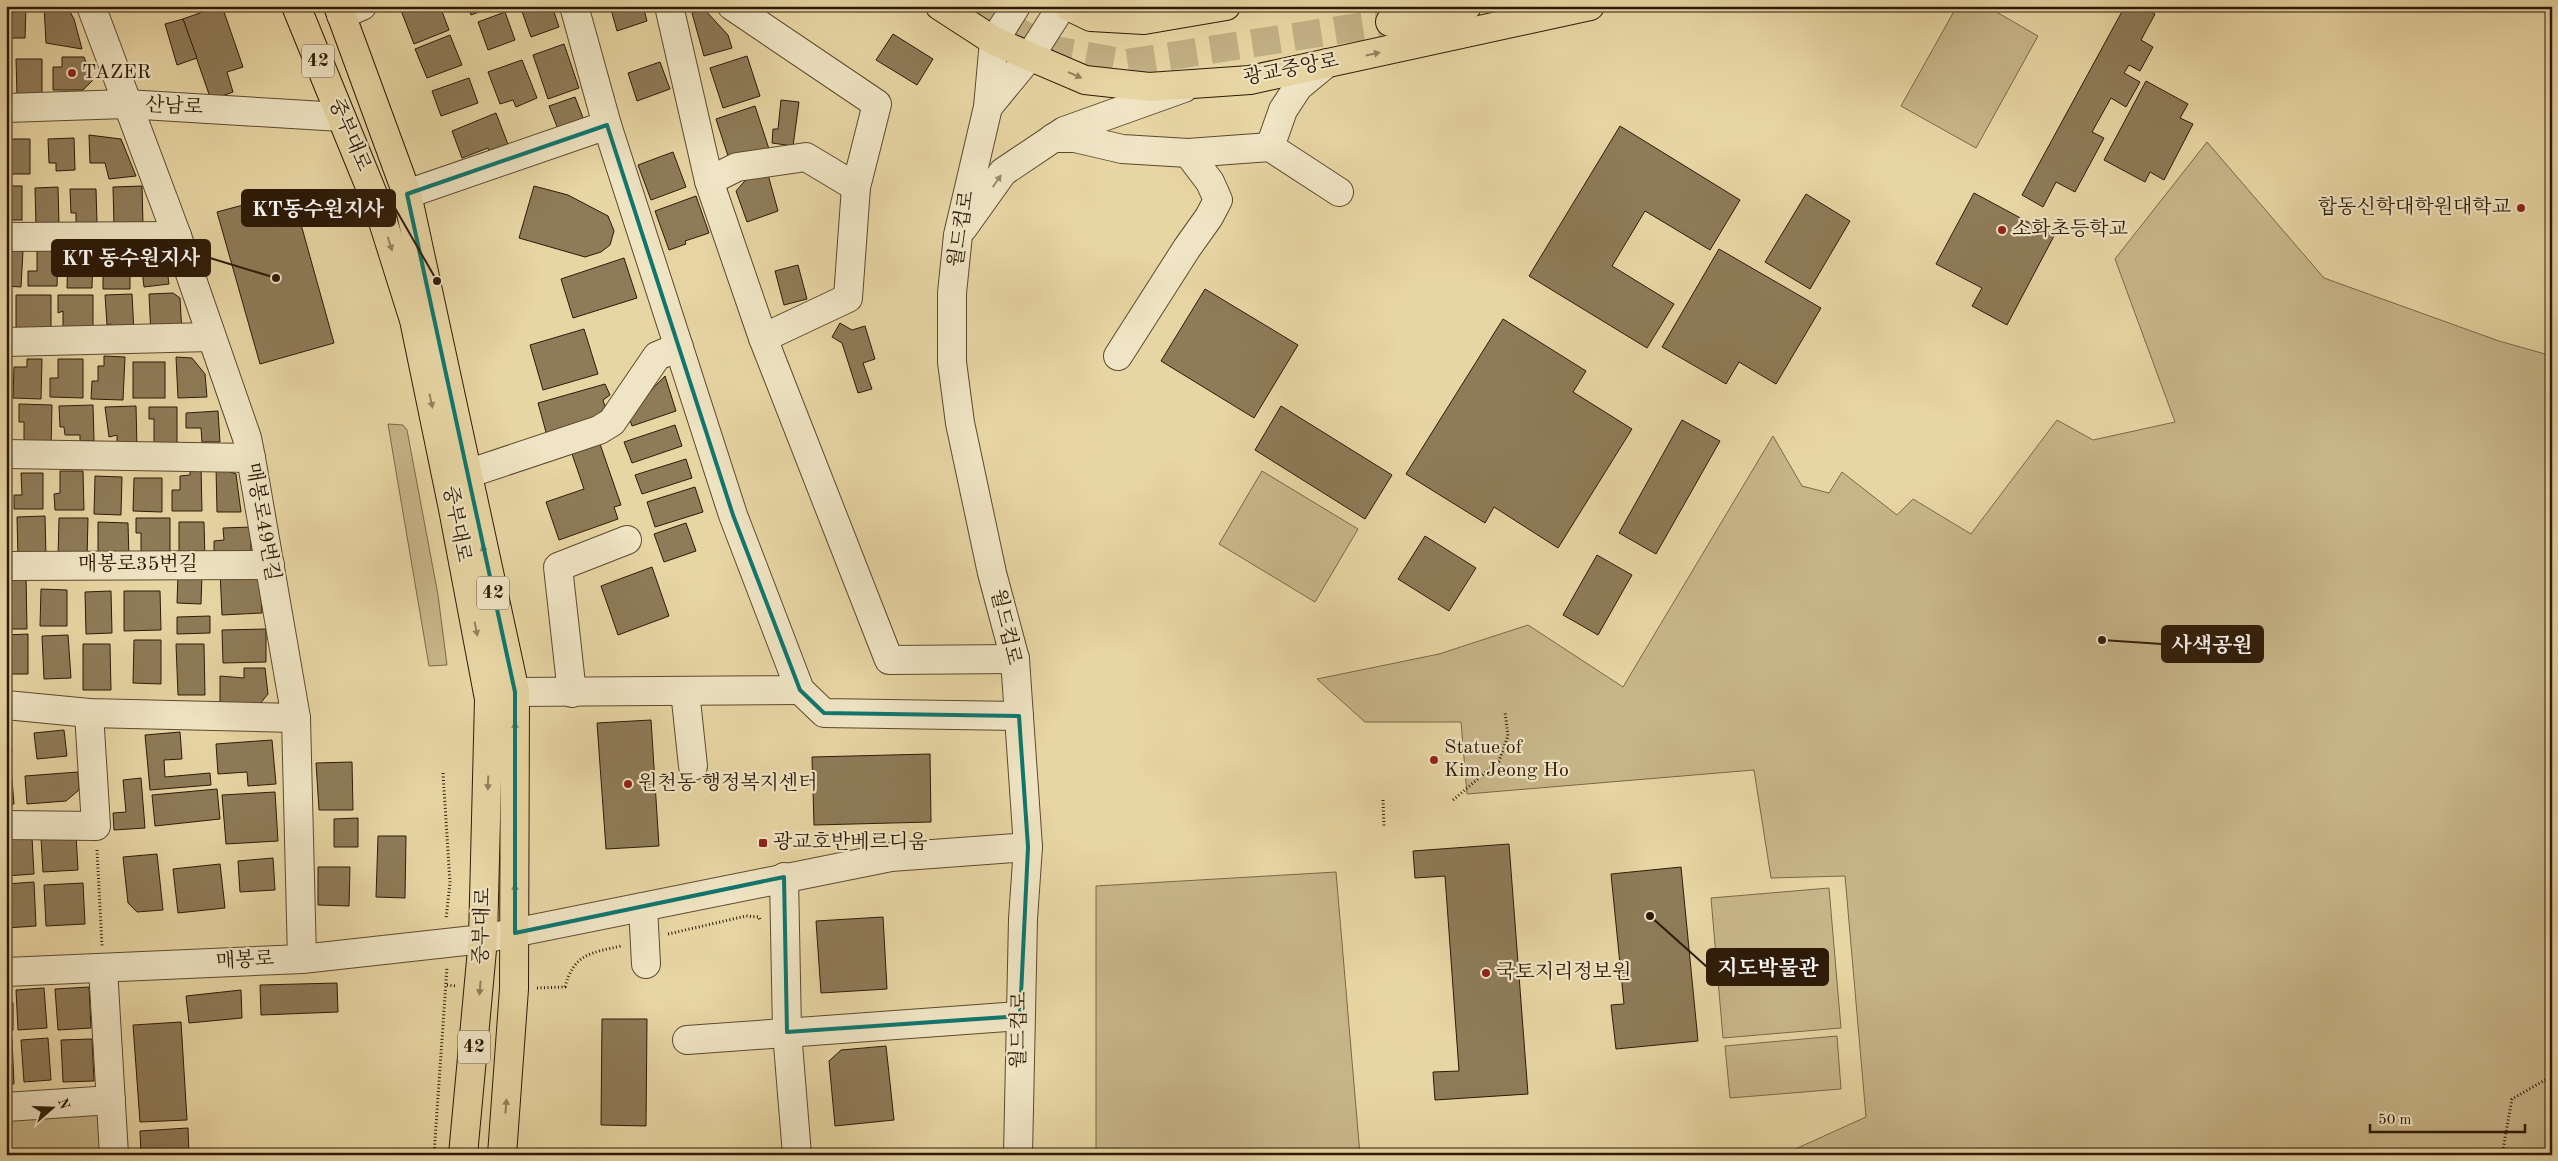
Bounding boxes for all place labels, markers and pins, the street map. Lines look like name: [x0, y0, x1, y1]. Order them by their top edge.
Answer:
place label: TAZER: [82, 63, 151, 83]
marker: TAZER: [66, 67, 78, 79]
callout: KT동수원지사: [242, 190, 395, 226]
place label: 합동신학대학원대학교: [2318, 196, 2512, 218]
marker: 합동신학대학원대학교: [2515, 202, 2527, 214]
place label: 소화초등학교: [2012, 218, 2129, 240]
marker: 소화초등학교: [1996, 224, 2008, 236]
callout: KT 동수원지사: [52, 240, 210, 276]
callout: 사색공원: [2162, 626, 2263, 662]
place label: Statue of Kim Jeong Ho: [1444, 738, 1569, 781]
marker: Statue of Kim Jeong Ho: [1428, 754, 1440, 766]
place label: 원천동 행정복지센터: [638, 772, 817, 794]
marker: 원천동 행정복지센터: [622, 778, 634, 790]
place label: 광교호반베르디움: [773, 831, 928, 853]
marker: 광교호반베르디움: [757, 837, 769, 849]
callout: 지도박물관: [1707, 949, 1828, 985]
place label: 국토지리정보원: [1496, 961, 1631, 983]
marker: 국토지리정보원: [1480, 967, 1492, 979]

